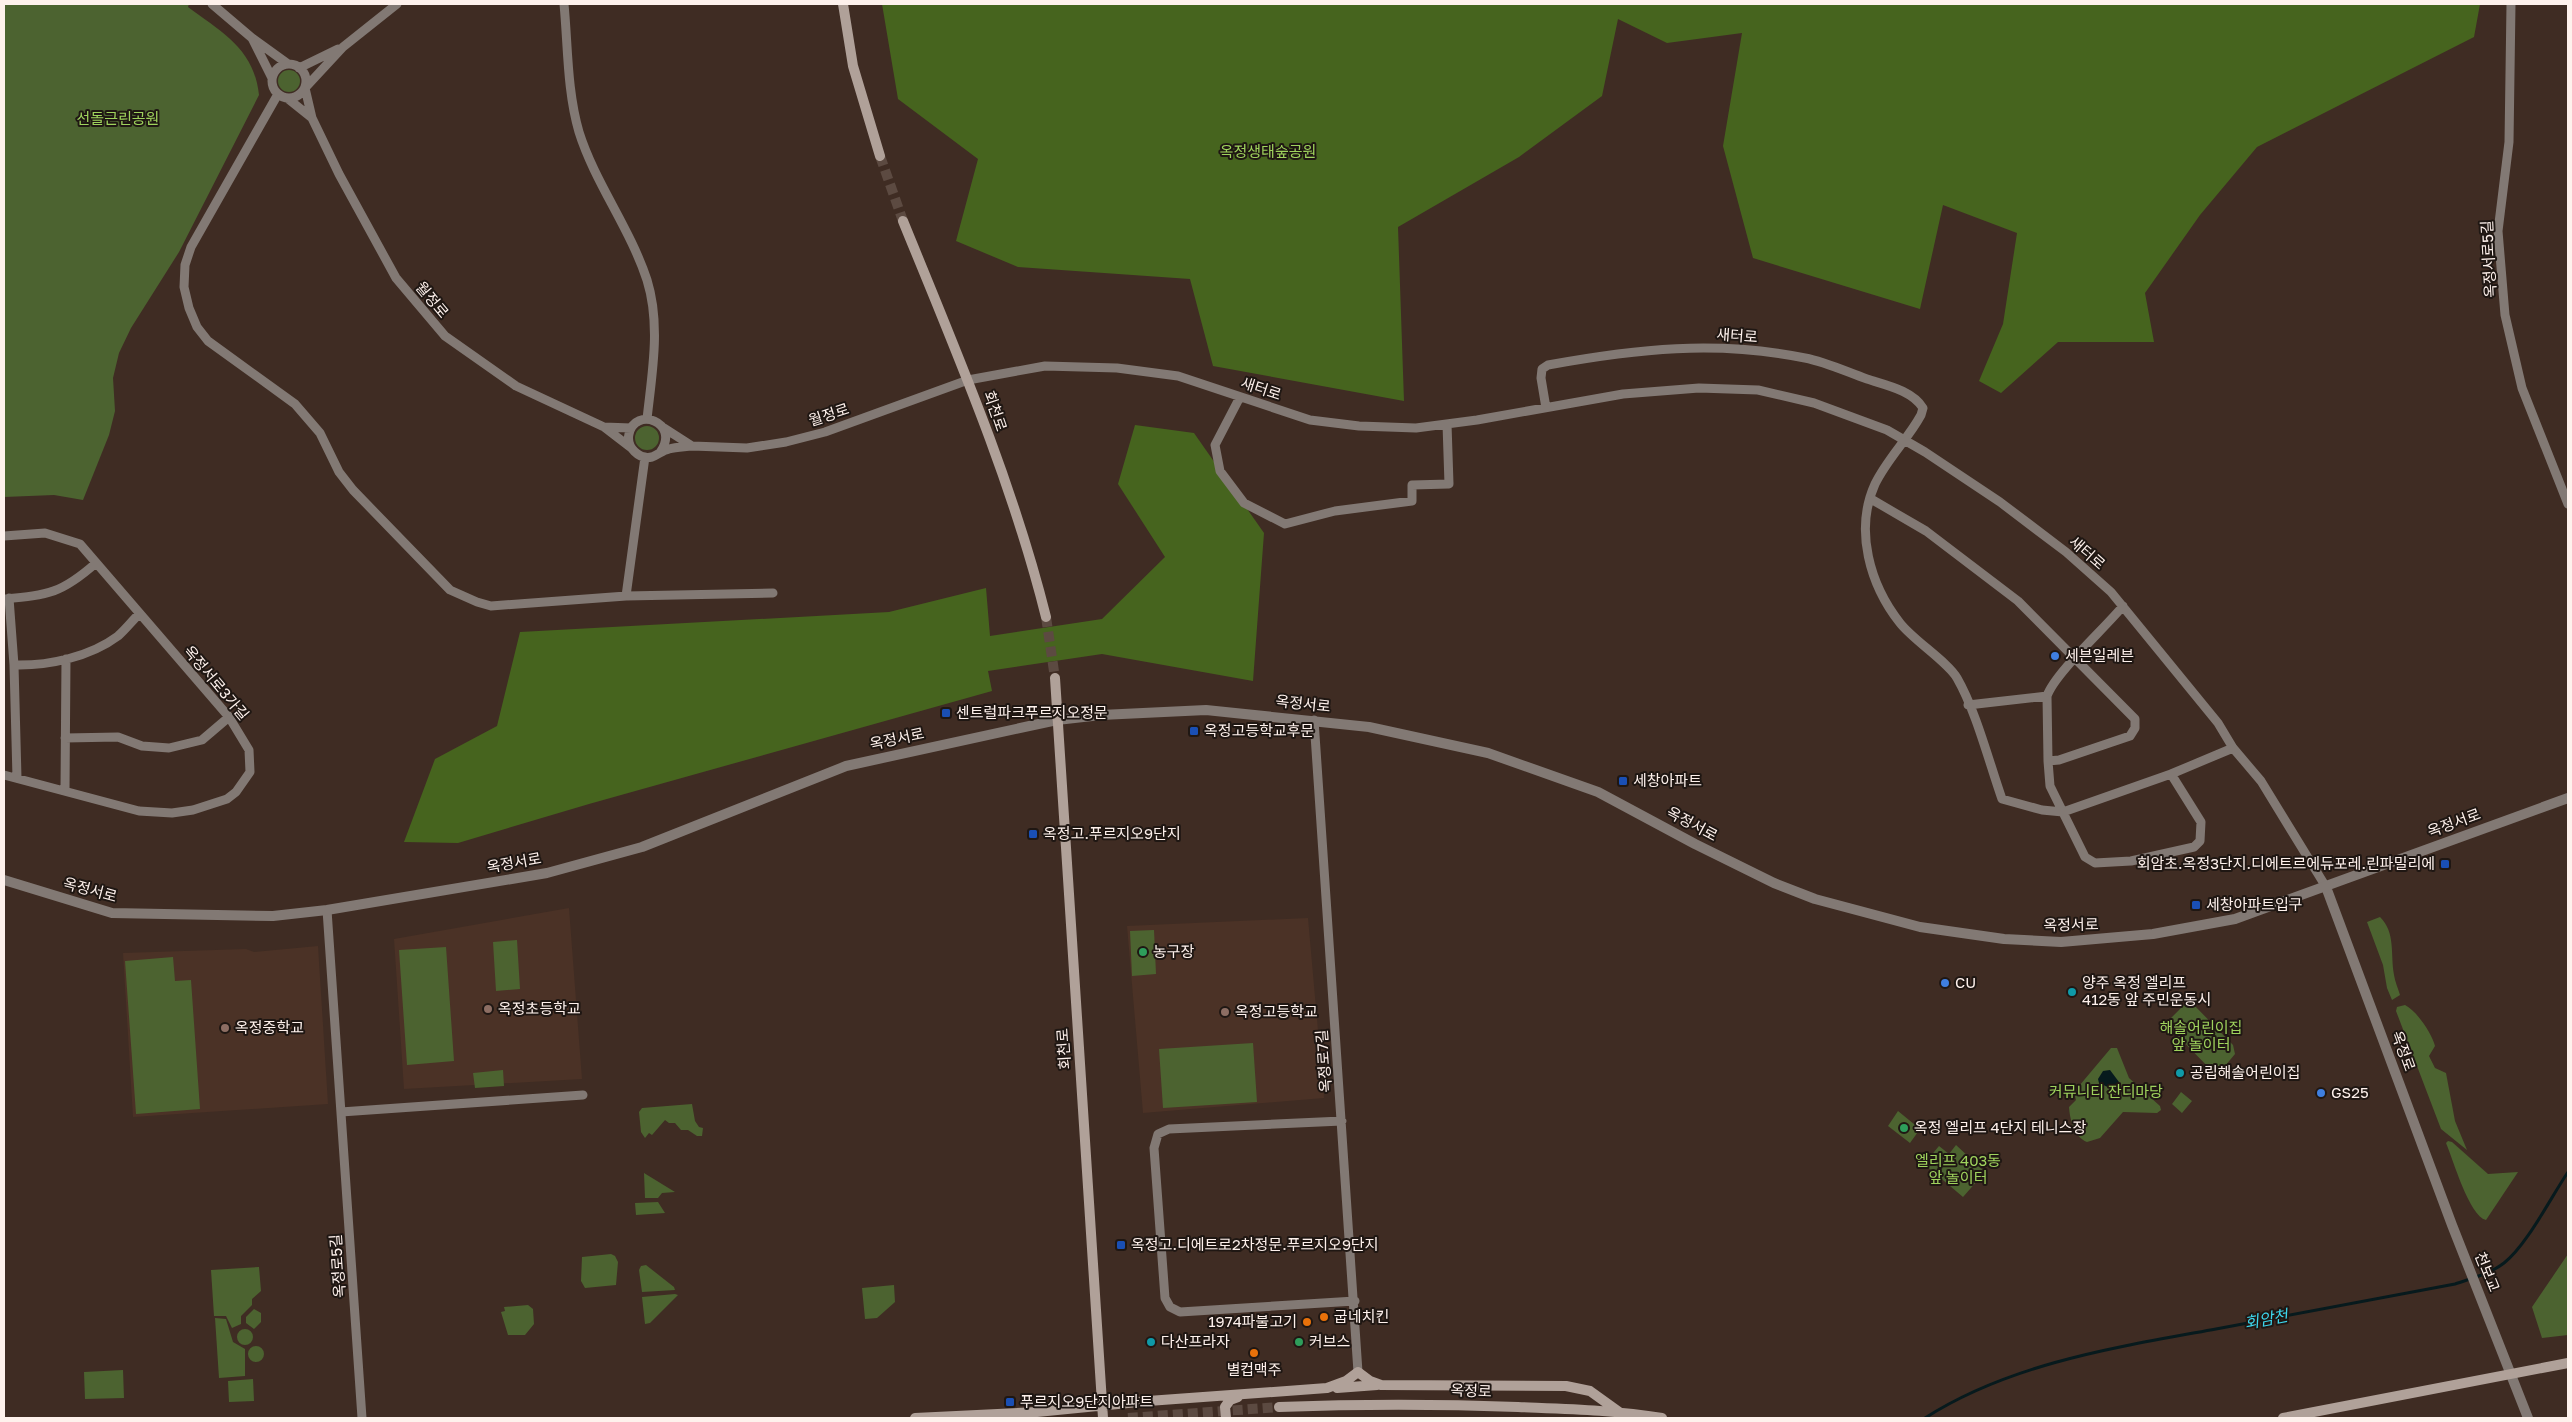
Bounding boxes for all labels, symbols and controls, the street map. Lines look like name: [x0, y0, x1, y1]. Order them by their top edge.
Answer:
park label: 선돌근린공원: [77, 109, 159, 127]
park label: 옥정생태숲공원: [1220, 142, 1316, 160]
street label: 옥정서로5길: [2477, 220, 2499, 298]
street label: 월정로: [413, 278, 453, 321]
street label: 새터로: [1716, 325, 1758, 345]
street label: 새터로: [1239, 373, 1284, 403]
street label: 회천로: [981, 388, 1011, 433]
street label: 월정로: [806, 399, 851, 429]
street label: 새터로: [2066, 532, 2109, 573]
street label: 옥정서로3가길: [180, 641, 253, 723]
place label: 세븐일레븐: [2065, 646, 2134, 664]
marker: 세븐일레븐: [2049, 650, 2061, 662]
street label: 옥정서로: [1275, 691, 1331, 715]
place label: 센트럴파크푸르지오정문: [956, 703, 1108, 721]
marker: 센트럴파크푸르지오정문: [940, 707, 952, 719]
place label: 옥정고등학교후문: [1204, 721, 1314, 739]
street label: 옥정서로: [868, 723, 926, 753]
marker: 옥정고등학교후문: [1188, 725, 1200, 737]
place label: 세창아파트: [1633, 771, 1702, 789]
marker: 세창아파트: [1617, 775, 1629, 787]
street label: 옥정서로: [1664, 802, 1721, 844]
street label: 옥정서로: [2425, 804, 2483, 840]
place label: 옥정고.푸르지오9단지: [1043, 824, 1181, 842]
marker: 옥정고.푸르지오9단지: [1027, 828, 1039, 840]
street label: 옥정서로: [485, 848, 543, 876]
place label: 회암초.옥정3단지.디에트르에듀포레.린파밀리에: [2137, 854, 2435, 872]
marker: 회암초.옥정3단지.디에트르에듀포레.린파밀리에: [2439, 858, 2451, 870]
street label: 옥정서로: [61, 873, 119, 905]
place label: 세창아파트입구: [2206, 895, 2303, 913]
marker: 세창아파트입구: [2190, 899, 2202, 911]
street label: 옥정서로: [2043, 915, 2099, 933]
place label: 농구장: [1153, 942, 1195, 960]
marker: 농구장: [1137, 946, 1149, 958]
place label: CU: [1955, 973, 1976, 991]
place label: 양주 옥정 엘리프 412동 앞 주민운동시: [2082, 973, 2211, 1008]
marker: CU: [1939, 977, 1951, 989]
marker: 양주 옥정 엘리프 412동 앞 주민운동시: [2066, 986, 2078, 998]
place label: 옥정초등학교: [498, 999, 581, 1017]
place label: 옥정고등학교: [1235, 1002, 1318, 1020]
marker: 옥정초등학교: [482, 1003, 494, 1015]
marker: 옥정고등학교: [1219, 1006, 1231, 1018]
place label: 옥정중학교: [235, 1018, 304, 1036]
park label: 해솔어린이집 앞 놀이터: [2160, 1018, 2242, 1053]
marker: 옥정중학교: [219, 1022, 231, 1034]
street label: 회천로: [1053, 1028, 1073, 1070]
street label: 옥정로: [2388, 1028, 2419, 1073]
street label: 옥정로7길: [1312, 1029, 1334, 1093]
place label: 공립해솔어린이집: [2190, 1063, 2300, 1081]
marker: 공립해솔어린이집: [2174, 1067, 2186, 1079]
park label: 커뮤니티 잔디마당: [2049, 1082, 2163, 1100]
place label: GS25: [2331, 1083, 2369, 1101]
marker: GS25: [2315, 1087, 2327, 1099]
place label: 옥정 엘리프 4단지 테니스장: [1914, 1118, 2086, 1136]
marker: 옥정 엘리프 4단지 테니스장: [1898, 1122, 1910, 1134]
park label: 엘리프 403동 앞 놀이터: [1915, 1151, 2001, 1186]
street label: 옥정로5길: [326, 1234, 348, 1299]
place label: 옥정고.디에트로2차정문.푸르지오9단지: [1131, 1235, 1379, 1253]
marker: 옥정고.디에트로2차정문.푸르지오9단지: [1115, 1239, 1127, 1251]
street label: 천보교: [2472, 1249, 2504, 1294]
water label: 회암천: [2242, 1305, 2292, 1333]
place label: 굽네치킨: [1334, 1307, 1389, 1325]
marker: 굽네치킨: [1318, 1311, 1330, 1323]
place label: 1974파불고기: [1208, 1312, 1297, 1330]
marker: 1974파불고기: [1301, 1316, 1313, 1328]
place label: 다산프라자: [1161, 1332, 1230, 1350]
place label: 커브스: [1309, 1332, 1351, 1350]
marker: 다산프라자: [1145, 1336, 1157, 1348]
marker: 커브스: [1293, 1336, 1305, 1348]
marker: 별컵맥주: [1248, 1347, 1260, 1359]
place label: 별컵맥주: [1226, 1360, 1282, 1378]
street label: 옥정로: [1450, 1380, 1492, 1400]
place label: 푸르지오9단지아파트: [1020, 1392, 1153, 1410]
marker: 푸르지오9단지아파트: [1004, 1396, 1016, 1408]

